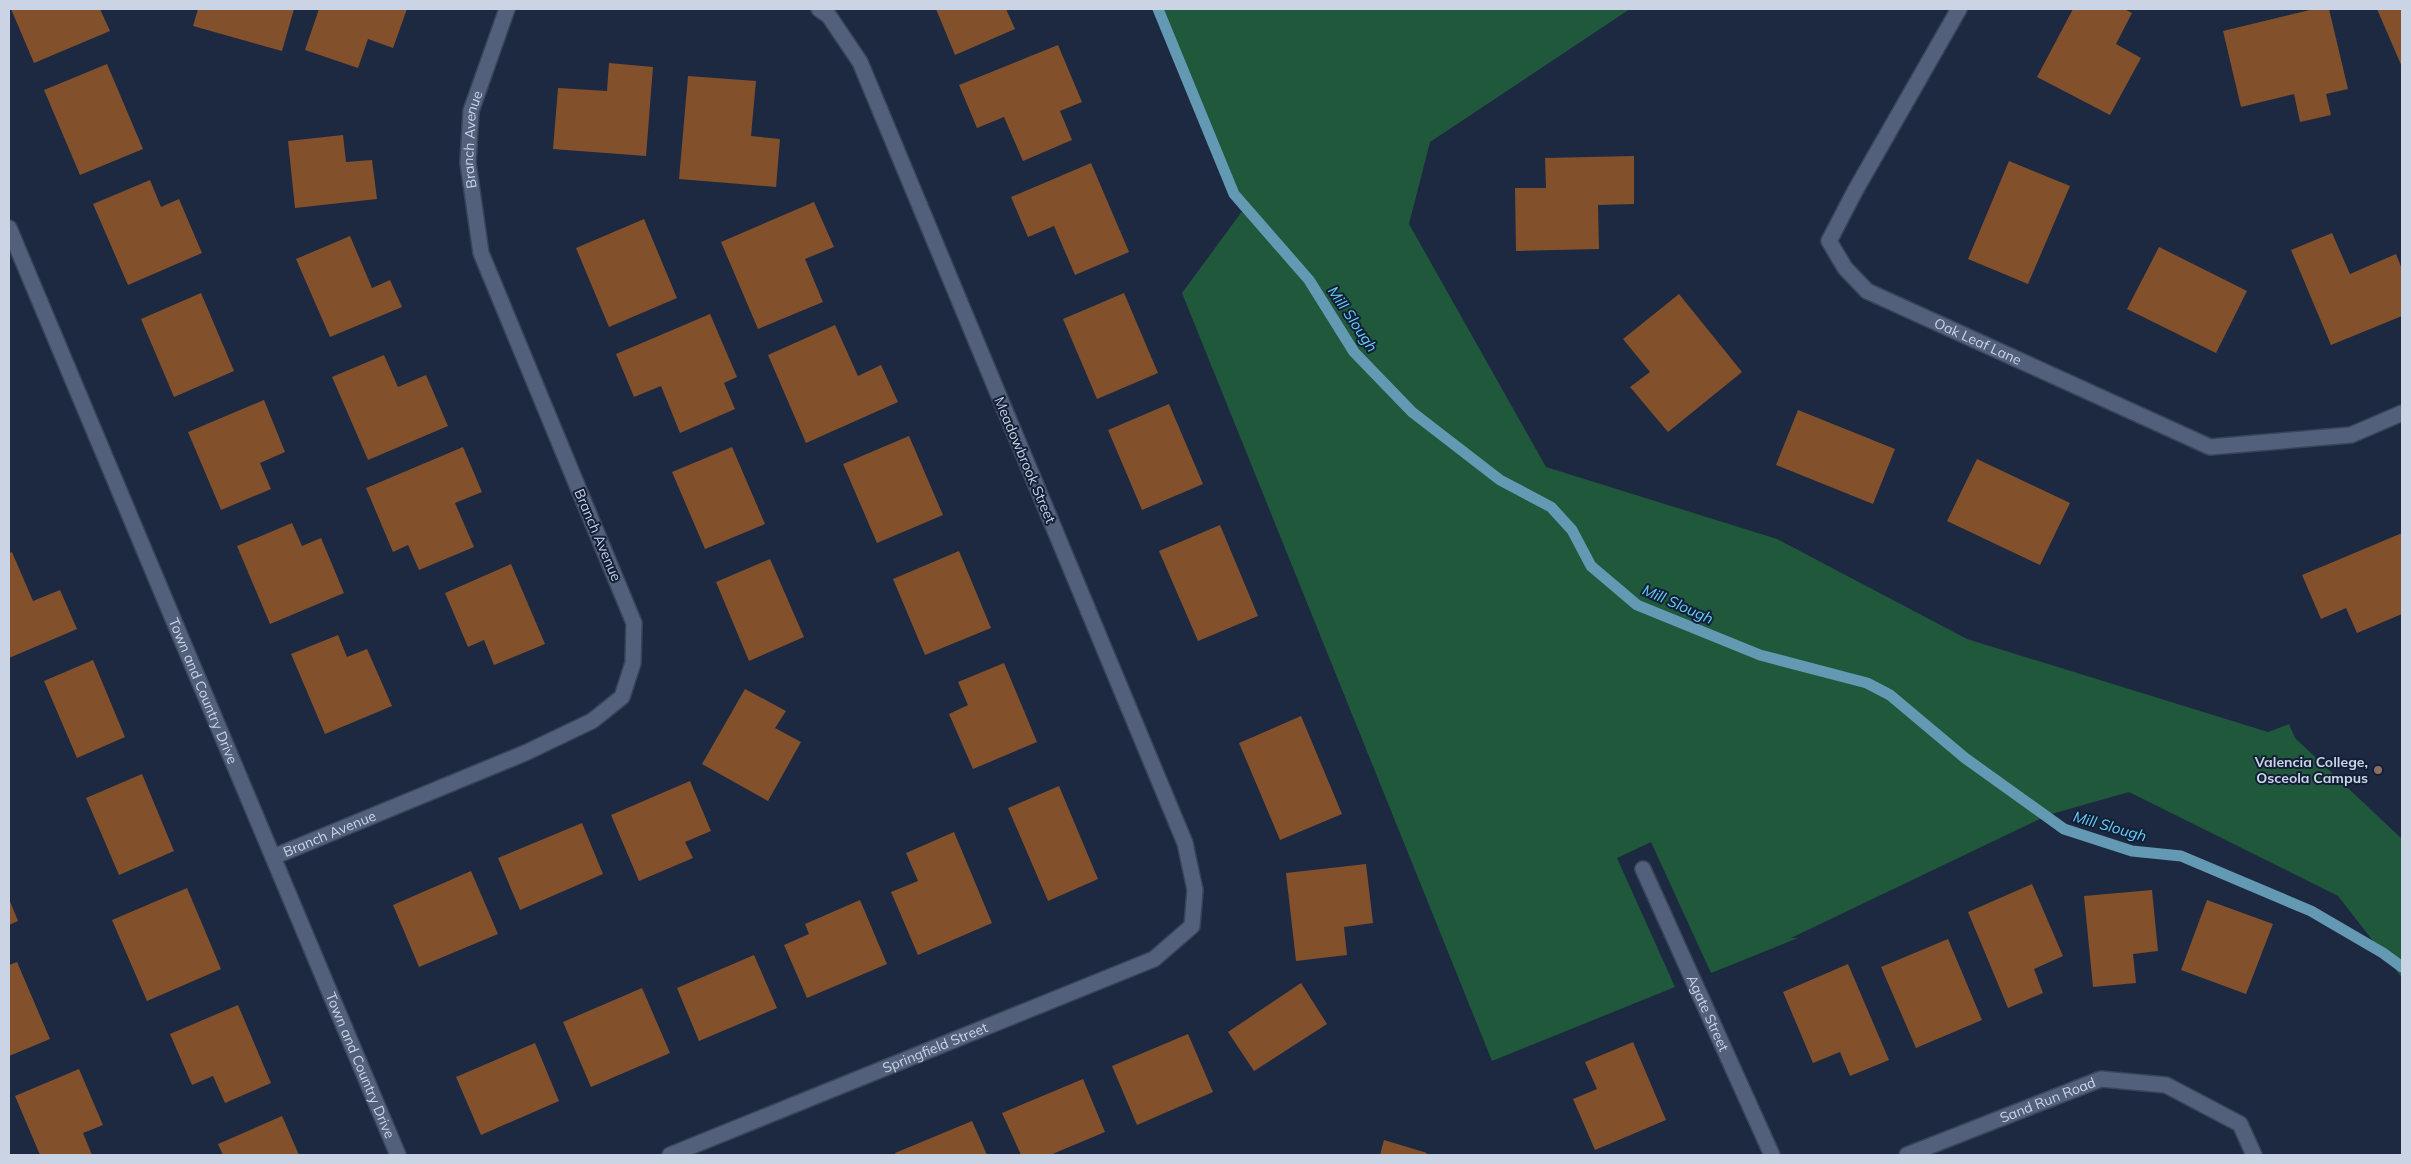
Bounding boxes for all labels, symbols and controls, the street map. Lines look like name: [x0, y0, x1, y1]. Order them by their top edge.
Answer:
street label: Branch Avenue: [459, 88, 486, 190]
water label: Mill Slough: [1324, 282, 1382, 356]
street label: Oak Leaf Lane: [1931, 314, 2024, 369]
street label: Meadowbrook Street: [990, 394, 1060, 526]
street label: Branch Avenue: [570, 486, 626, 584]
water label: Mill Slough: [1640, 580, 1717, 628]
street label: Town and Country Drive: [165, 615, 242, 767]
place label: Valencia College, Osceola Campus: [2254, 753, 2368, 787]
marker: Valencia College, Osceola Campus: [2372, 764, 2384, 776]
water label: Mill Slough: [2071, 806, 2149, 846]
street label: Branch Avenue: [280, 807, 378, 861]
street label: Agate Street: [1683, 972, 1733, 1054]
street label: Town and Country Drive: [322, 989, 399, 1141]
street label: Springfield Street: [880, 1018, 991, 1077]
street label: Sand Run Road: [1997, 1073, 2098, 1127]

